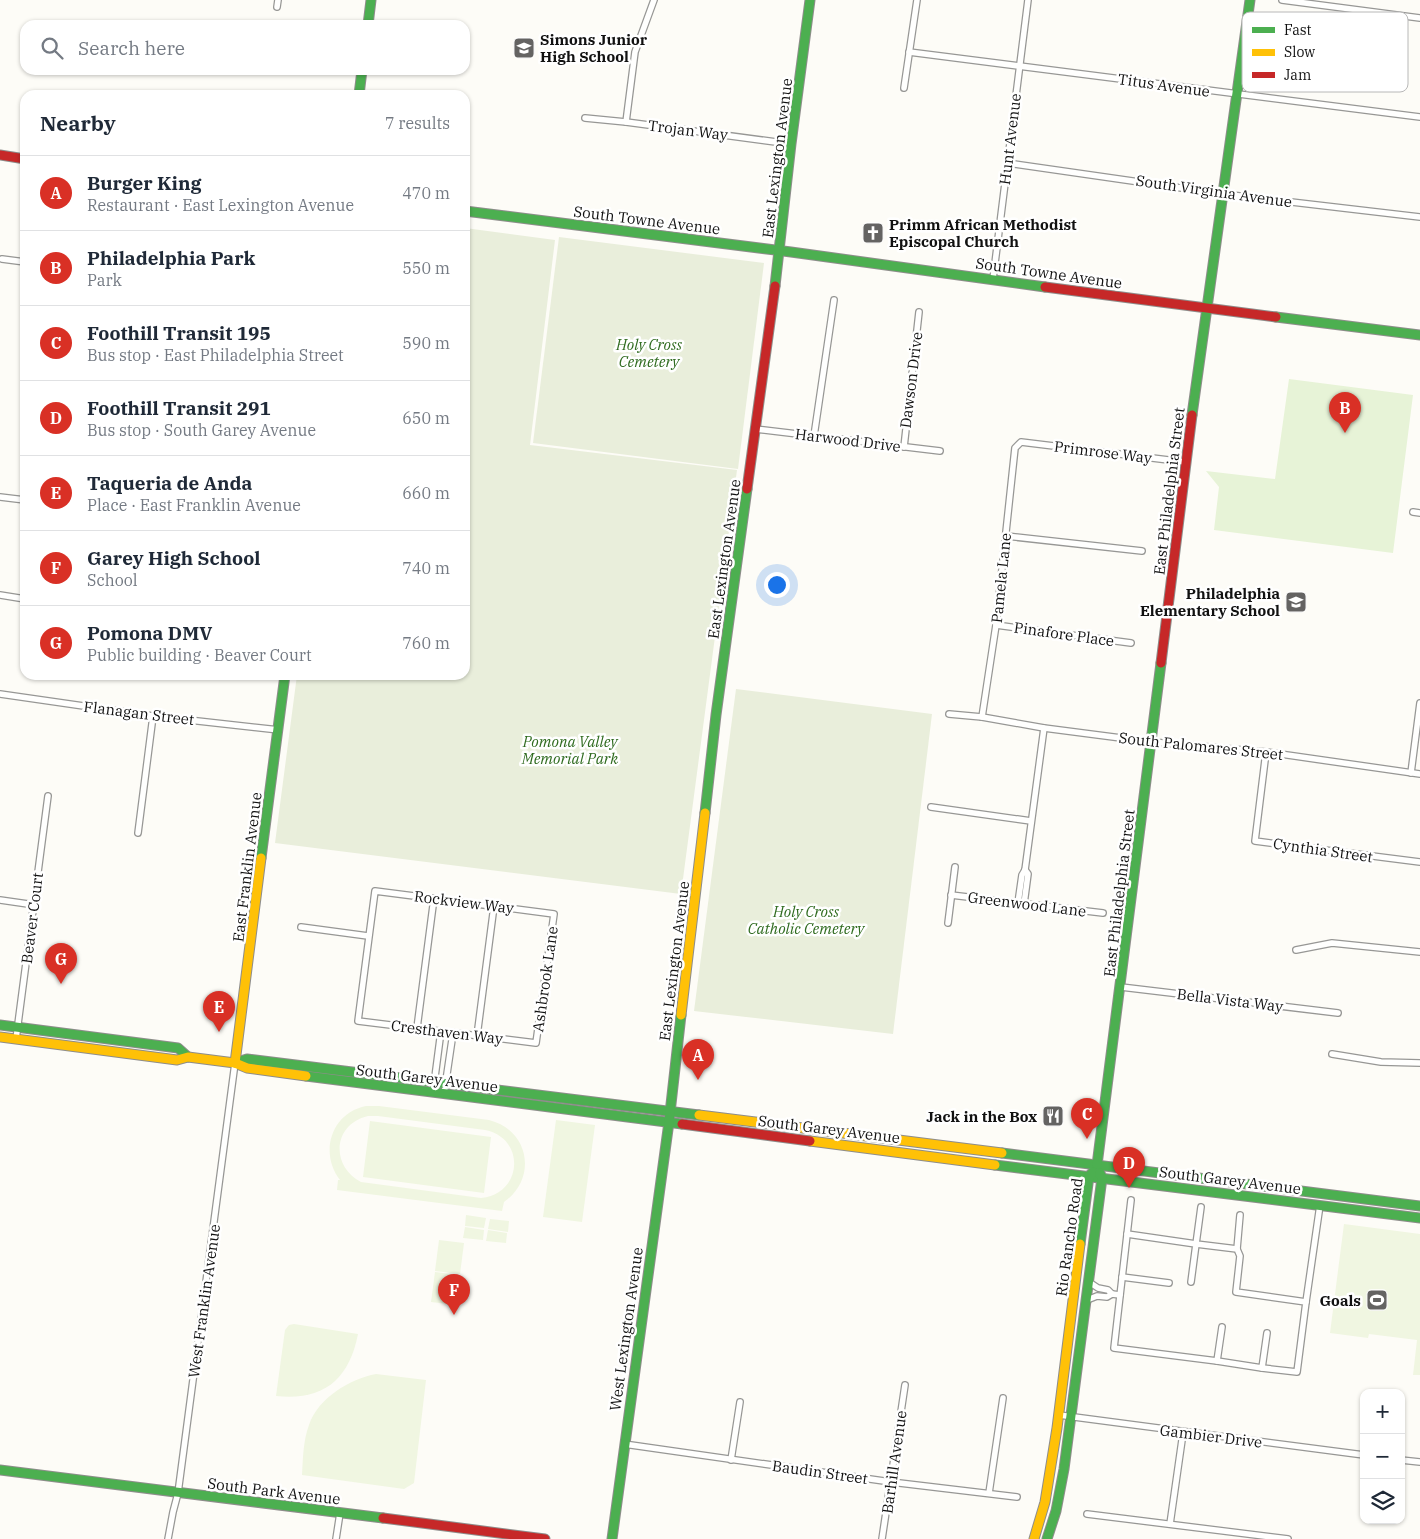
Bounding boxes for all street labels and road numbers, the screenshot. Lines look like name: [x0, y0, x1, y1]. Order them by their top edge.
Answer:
street label: Titus Avenue: [1117, 69, 1211, 101]
street label: East Lexington Avenue: [758, 77, 796, 239]
street label: Hunt Avenue: [995, 92, 1025, 186]
street label: Trojan Way: [647, 116, 729, 144]
street label: South Virginia Avenue: [1135, 171, 1293, 211]
street label: South Towne Avenue: [573, 202, 721, 238]
street label: South Towne Avenue: [975, 253, 1123, 293]
street label: Dawson Drive: [896, 331, 926, 429]
street label: East Philadelphia Street: [1149, 406, 1189, 576]
street label: Harwood Drive: [794, 424, 902, 456]
street label: Primrose Way: [1053, 437, 1153, 467]
street label: East Lexington Avenue: [703, 478, 745, 640]
street label: Pamela Lane: [987, 532, 1015, 624]
street label: Pinafore Place: [1013, 618, 1115, 650]
street label: Flanagan Street: [83, 697, 195, 729]
street label: South Palomares Street: [1118, 728, 1284, 764]
street label: East Franklin Avenue: [228, 791, 266, 943]
street label: East Philadelphia Street: [1099, 808, 1139, 978]
street label: Cynthia Street: [1272, 834, 1374, 866]
street label: Beaver Court: [17, 871, 47, 965]
street label: East Lexington Avenue: [655, 880, 693, 1042]
street label: Rockview Way: [413, 886, 515, 918]
street label: Greenwood Lane: [967, 887, 1087, 921]
street label: Ashbrook Lane: [528, 925, 562, 1033]
street label: Bella Vista Way: [1176, 984, 1284, 1016]
street label: Cresthaven Way: [390, 1016, 504, 1048]
street label: South Garey Avenue: [355, 1060, 499, 1096]
street label: South Garey Avenue: [757, 1111, 901, 1147]
street label: South Garey Avenue: [1158, 1162, 1302, 1198]
street label: Rio Rancho Road: [1051, 1177, 1087, 1297]
street label: West Franklin Avenue: [184, 1223, 224, 1379]
street label: West Lexington Avenue: [605, 1246, 647, 1412]
street label: Barhill Avenue: [877, 1409, 911, 1515]
street label: Gambier Drive: [1159, 1420, 1263, 1452]
street label: Baudin Street: [771, 1456, 869, 1488]
street label: South Park Avenue: [207, 1473, 341, 1509]

